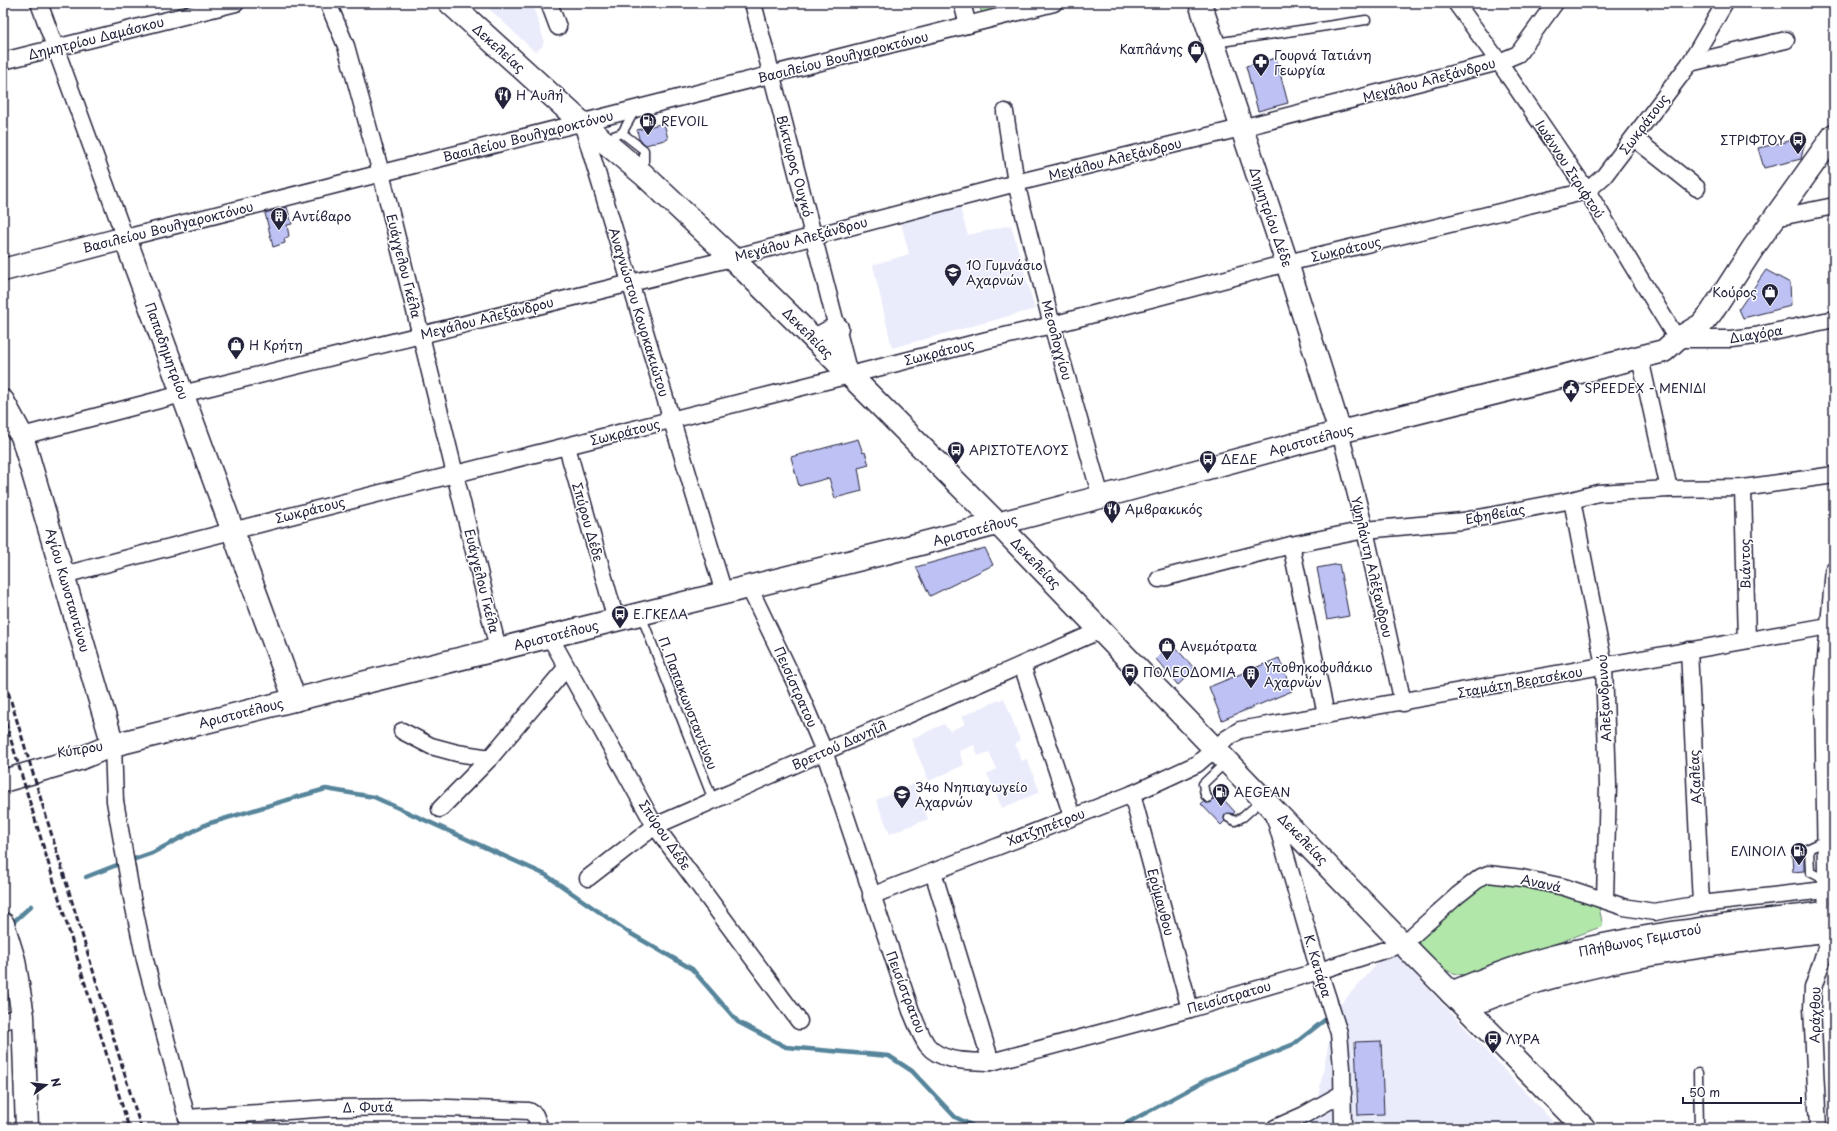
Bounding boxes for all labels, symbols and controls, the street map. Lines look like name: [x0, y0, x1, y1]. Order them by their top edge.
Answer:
street label: Δημητρίου Δαμάσκου: [26, 11, 166, 64]
street label: Δεκελείας: [469, 19, 530, 77]
street label: Βασιλείου Βουλγαροκτόνου: [756, 26, 930, 87]
place label: Καπλάνης: [1119, 39, 1183, 58]
shop icon: Καπλάνης: [1186, 39, 1206, 64]
place label: Γουρνά Τατιάνη Γεωργία: [1274, 45, 1372, 79]
pharmacy icon: Γουρνά Τατιάνη Γεωργία: [1251, 52, 1271, 77]
street label: Μεγάλου Αλεξάνδρου: [1360, 53, 1497, 106]
restaurant icon: Η Αυλή: [493, 85, 513, 110]
place label: Η Αυλή: [516, 85, 563, 104]
street label: Σωκράτους: [1615, 89, 1673, 158]
street label: Βασιλείου Βουλγαροκτόνου: [441, 105, 615, 166]
fuel station icon: REVOIL: [638, 111, 658, 136]
place label: REVOIL: [661, 111, 709, 130]
street label: Βίκτωρος Ουγκό: [773, 113, 818, 219]
street label: Ιωάννου Στριφτού: [1531, 116, 1609, 222]
place label: ΣΤΡΙΦΤΟΥ: [1720, 130, 1785, 149]
bus stop icon: ΣΤΡΙΦΤΟΥ: [1788, 130, 1808, 155]
street label: Μεγάλου Αλεξάνδρου: [1046, 133, 1184, 184]
street label: Δημητρίου Δέδε: [1245, 164, 1297, 269]
street label: Βασιλείου Βουλγαροκτόνου: [81, 196, 255, 257]
building icon: Αντίβαρο: [269, 206, 289, 231]
place label: Αντίβαρο: [292, 206, 351, 225]
street label: Ευάγγελου Γκέλα: [382, 212, 427, 321]
street label: Μεγάλου Αλεξάνδρου: [732, 212, 869, 265]
street label: Αναγνώστου Κουρκακιώτου: [605, 225, 674, 399]
street label: Σωκράτους: [1309, 231, 1383, 266]
place label: 10 Γυμνάσιο Αχαρνών: [966, 255, 1043, 289]
school or university icon: 10 Γυμνάσιο Αχαρνών: [943, 262, 963, 287]
place label: Κούρος: [1712, 282, 1757, 301]
shop icon: Κούρος: [1760, 282, 1780, 307]
street label: Μεγάλου Αλεξάνδρου: [418, 292, 556, 343]
street label: Μεσολογγίου: [1038, 298, 1077, 382]
street label: Παπαδημητρίου: [141, 300, 194, 402]
street label: Δεκελείας: [779, 303, 838, 363]
street label: Διαγόρα: [1728, 320, 1784, 347]
street label: Σωκράτους: [902, 334, 976, 369]
shop icon: Η Κρήτη: [226, 335, 246, 360]
place label: Η Κρήτη: [249, 335, 303, 354]
public building icon: SPEEDEX - ΜΕΝΙΔΙ: [1561, 378, 1581, 403]
place label: SPEEDEX - ΜΕΝΙΔΙ: [1584, 378, 1706, 397]
street label: Σωκράτους: [588, 414, 662, 449]
street label: Αριστοτέλους: [1266, 419, 1356, 460]
bus stop icon: ΑΡΙΣΤΟΤΕΛΟΥΣ: [946, 440, 966, 465]
place label: ΑΡΙΣΤΟΤΕΛΟΥΣ: [969, 440, 1069, 459]
bus stop icon: ΔΕΔΕ: [1198, 449, 1218, 474]
place label: ΔΕΔΕ: [1221, 449, 1257, 468]
street label: Σπύρου Δέδε: [568, 480, 609, 564]
street label: Σωκράτους: [273, 492, 347, 527]
street label: Υψηλάντη Αλέξανδρου: [1347, 494, 1398, 639]
restaurant icon: Αμβρακικός: [1102, 499, 1122, 524]
place label: Αμβρακικός: [1125, 499, 1203, 518]
street label: Εφηβείας: [1464, 499, 1527, 528]
street label: Αριστοτέλους: [930, 509, 1020, 550]
street label: Αγίου Κωνσταντίνου: [42, 526, 95, 654]
street label: Ευάγγελου Γκέλα: [460, 527, 505, 636]
street label: Δεκελείας: [1007, 533, 1066, 593]
street label: Βιάντος: [1735, 538, 1754, 590]
bus stop icon: Ε.ΓΚΕΛΑ: [610, 604, 630, 629]
place label: Ε.ΓΚΕΛΑ: [633, 604, 688, 623]
street label: Αριστοτέλους: [511, 615, 601, 654]
street label: Π. Παπακωνσταντίνου: [654, 634, 723, 772]
shop icon: Ανεμότρατα: [1157, 636, 1177, 661]
place label: Ανεμότρατα: [1180, 636, 1258, 655]
street label: Πεισίστρατου: [770, 643, 823, 730]
street label: Αλεξανδρινού: [1592, 654, 1615, 742]
place label: Υποθηκοφυλάκιο Αχαρνών: [1264, 657, 1373, 691]
street label: Σταμάτη Βερτσέκου: [1456, 661, 1584, 702]
bus stop icon: ΠΟΛΕΟΔΟΜΙΑ: [1120, 662, 1140, 687]
place label: ΠΟΛΕΟΔΟΜΙΑ: [1143, 662, 1236, 681]
building icon: Υποθηκοφυλάκιο Αχαρνών: [1241, 664, 1261, 689]
street label: Αριστοτέλους: [196, 693, 286, 732]
street label: Βρεττού Δανηΐλ: [788, 715, 889, 774]
street label: Κύπρου: [56, 735, 104, 762]
street label: Αζαλέας: [1684, 749, 1705, 805]
place label: 34o Νηπιαγωγείο Αχαρνών: [915, 777, 1028, 811]
fuel station icon: AEGEAN: [1211, 782, 1231, 807]
place label: AEGEAN: [1234, 782, 1290, 801]
school or university icon: 34o Νηπιαγωγείο Αχαρνών: [892, 784, 912, 809]
street label: Σπύρου Δέδε: [635, 796, 696, 874]
street label: Χατζηπέτρου: [1004, 803, 1087, 850]
street label: Δεκελείας: [1274, 809, 1333, 869]
place label: ΕΛΙΝΟΙΛ: [1731, 841, 1786, 860]
fuel station icon: ΕΛΙΝΟΙΛ: [1789, 841, 1809, 866]
street label: Ερύμανθου: [1143, 866, 1180, 938]
street label: Ανανά: [1519, 869, 1564, 896]
street label: Πλήθωνος Γεμιστού: [1577, 918, 1703, 961]
street label: Κ. Κατάρα: [1300, 932, 1337, 1000]
street label: Πεισίστρατου: [882, 948, 931, 1036]
street label: Πεισίστρατου: [1185, 975, 1273, 1018]
street label: Αράχθου: [1805, 987, 1824, 1043]
bus stop icon: ΛΥΡΑ: [1483, 1029, 1503, 1054]
place label: ΛΥΡΑ: [1506, 1029, 1540, 1048]
north arrow: [26, 1065, 66, 1105]
text: N: [47, 1076, 66, 1089]
scale bar: [1683, 1079, 1801, 1105]
text: 50 m: [1689, 1083, 1720, 1101]
street label: Δ. Φυτά: [343, 1097, 394, 1116]

